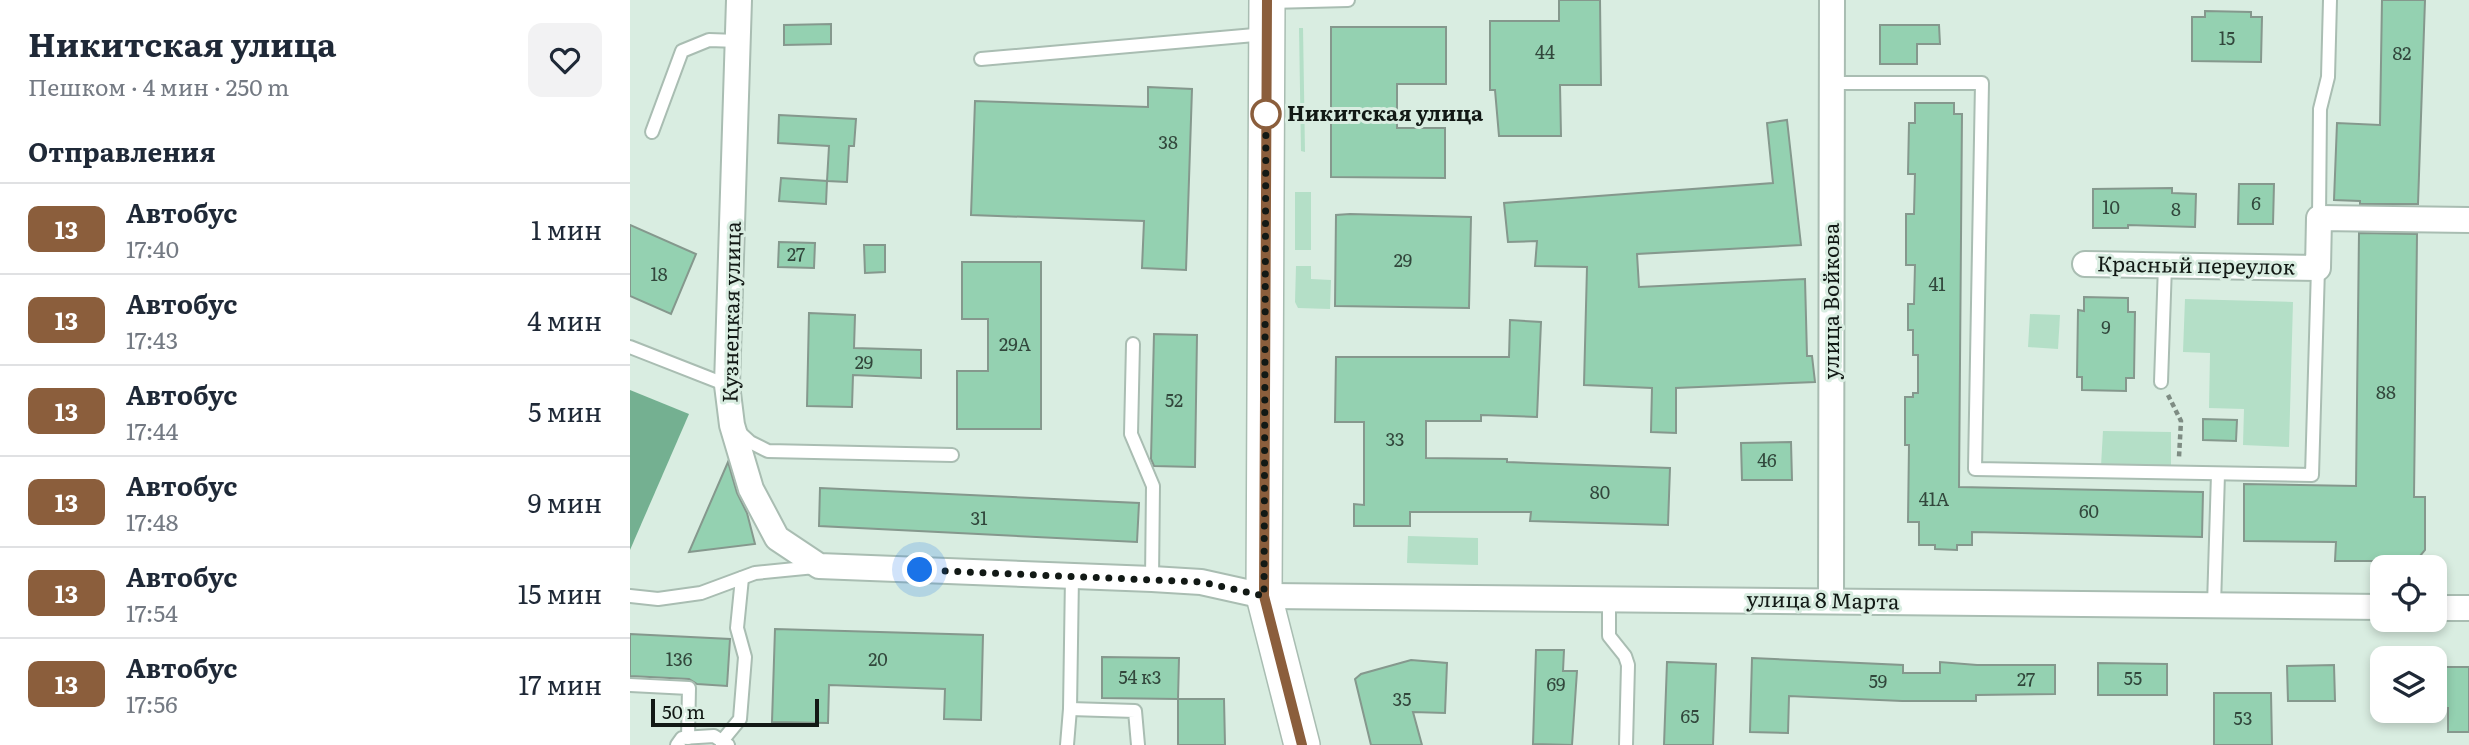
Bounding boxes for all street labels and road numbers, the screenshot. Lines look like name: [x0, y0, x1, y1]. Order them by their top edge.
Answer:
street label: Кузнецкая улица: [712, 220, 747, 403]
street label: улица Войкова: [1814, 222, 1845, 379]
street label: Красный переулок: [2097, 246, 2296, 281]
street label: улица 8 Марта: [1746, 582, 1901, 615]

